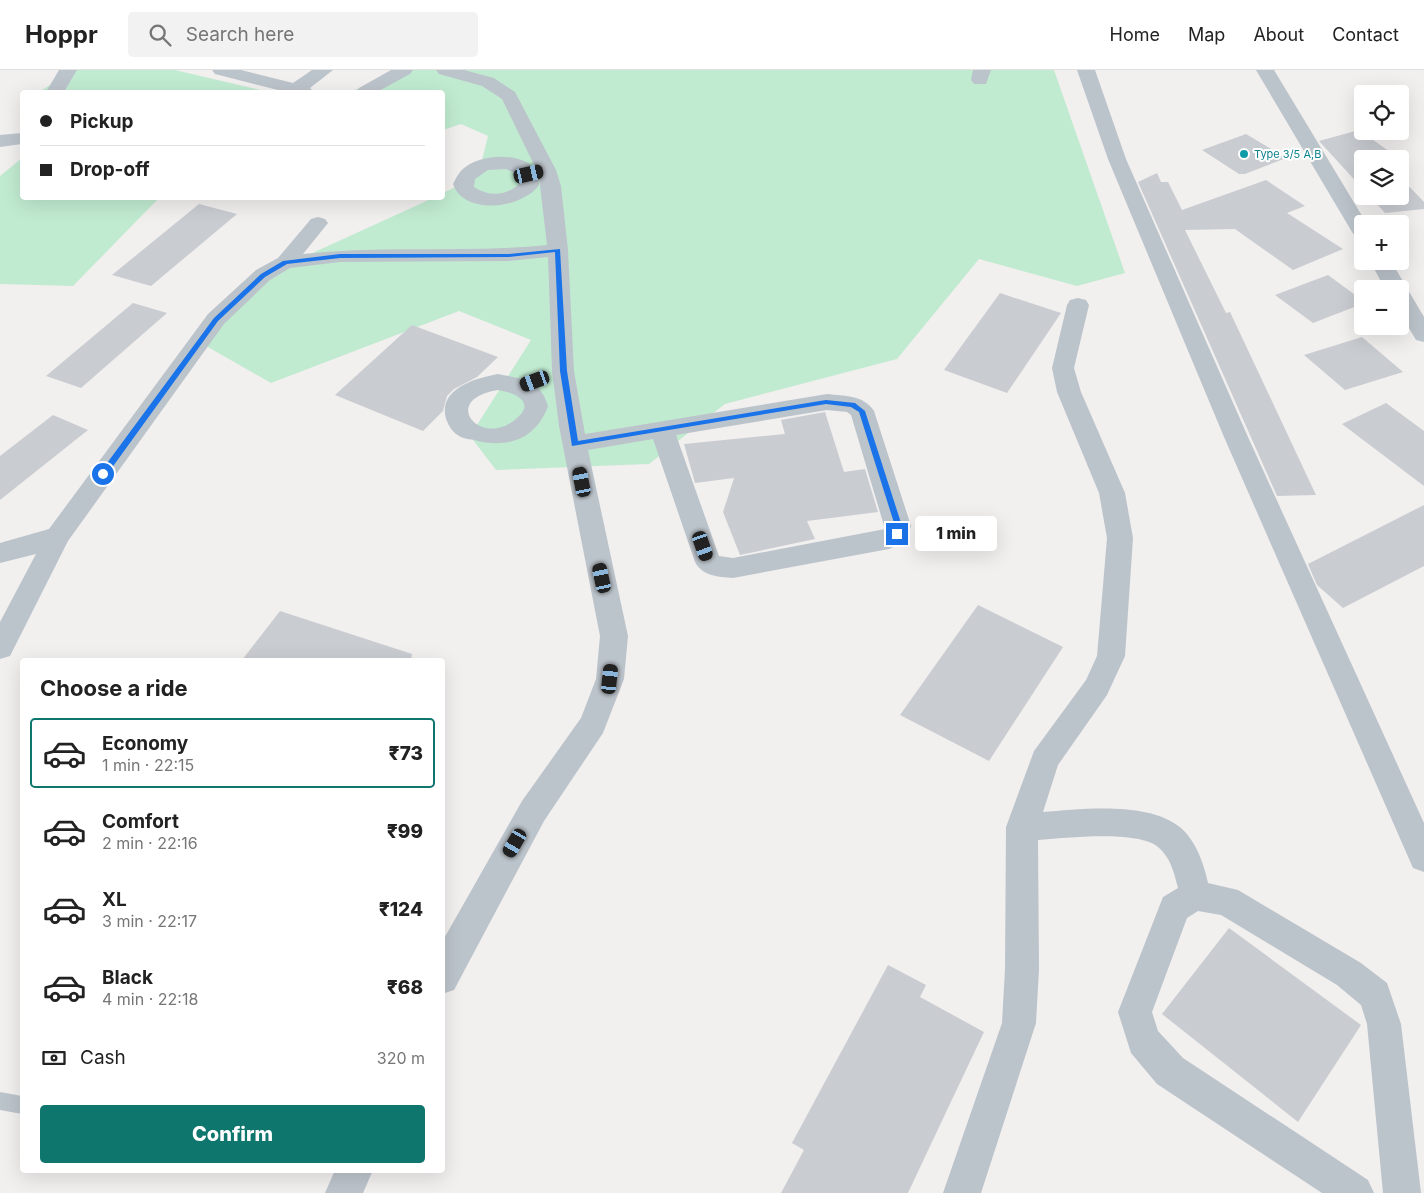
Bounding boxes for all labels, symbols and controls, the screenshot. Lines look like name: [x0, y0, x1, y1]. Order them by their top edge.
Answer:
search box: [128, 12, 478, 57]
text: Hoppr: [25, 20, 98, 49]
icon: search: [146, 21, 174, 49]
text: Search here: [186, 23, 294, 46]
text: Home: [1110, 24, 1160, 45]
text: Map: [1188, 24, 1225, 45]
text: About: [1253, 24, 1304, 45]
text: Contact: [1332, 24, 1399, 45]
map controls: [1354, 85, 1409, 335]
button: locate: [1354, 85, 1409, 140]
text: Pickup: [70, 110, 133, 133]
place label: Type 3/5 A,B: [1254, 147, 1321, 161]
marker: Type 3/5 A,B: [1238, 148, 1250, 160]
button: layers: [1354, 150, 1409, 205]
text: Drop-off: [70, 158, 150, 181]
car: [512, 163, 545, 185]
button: +: [1354, 215, 1409, 270]
button: −: [1354, 280, 1409, 335]
car: [518, 369, 551, 393]
route start: [92, 463, 114, 485]
car: [571, 466, 592, 498]
callout: 1 min: [914, 516, 997, 552]
route end: [886, 523, 908, 545]
text: 1 min: [936, 523, 976, 543]
car: [691, 529, 714, 563]
car: [591, 562, 612, 594]
car: [600, 663, 619, 695]
text: Choose a ride: [40, 675, 188, 701]
icon: car: [42, 731, 87, 776]
text: Economy: [102, 732, 188, 755]
text: ₹73: [389, 742, 423, 765]
text: 1 min · 22:15: [102, 755, 194, 775]
icon: car: [42, 809, 87, 854]
text: Comfort: [102, 810, 179, 833]
text: ₹99: [387, 820, 423, 843]
car: [501, 826, 528, 860]
text: 2 min · 22:16: [102, 833, 198, 853]
icon: car: [42, 887, 87, 932]
text: XL: [102, 888, 127, 911]
text: ₹124: [379, 898, 423, 921]
text: 3 min · 22:17: [102, 911, 197, 931]
icon: car: [42, 965, 87, 1010]
text: Black: [102, 966, 153, 989]
text: ₹68: [387, 976, 423, 999]
text: 4 min · 22:18: [102, 989, 198, 1009]
icon: cash: [40, 1044, 68, 1072]
text: Cash: [80, 1046, 126, 1069]
text: 320 m: [377, 1048, 425, 1068]
button: Confirm: [40, 1105, 425, 1163]

